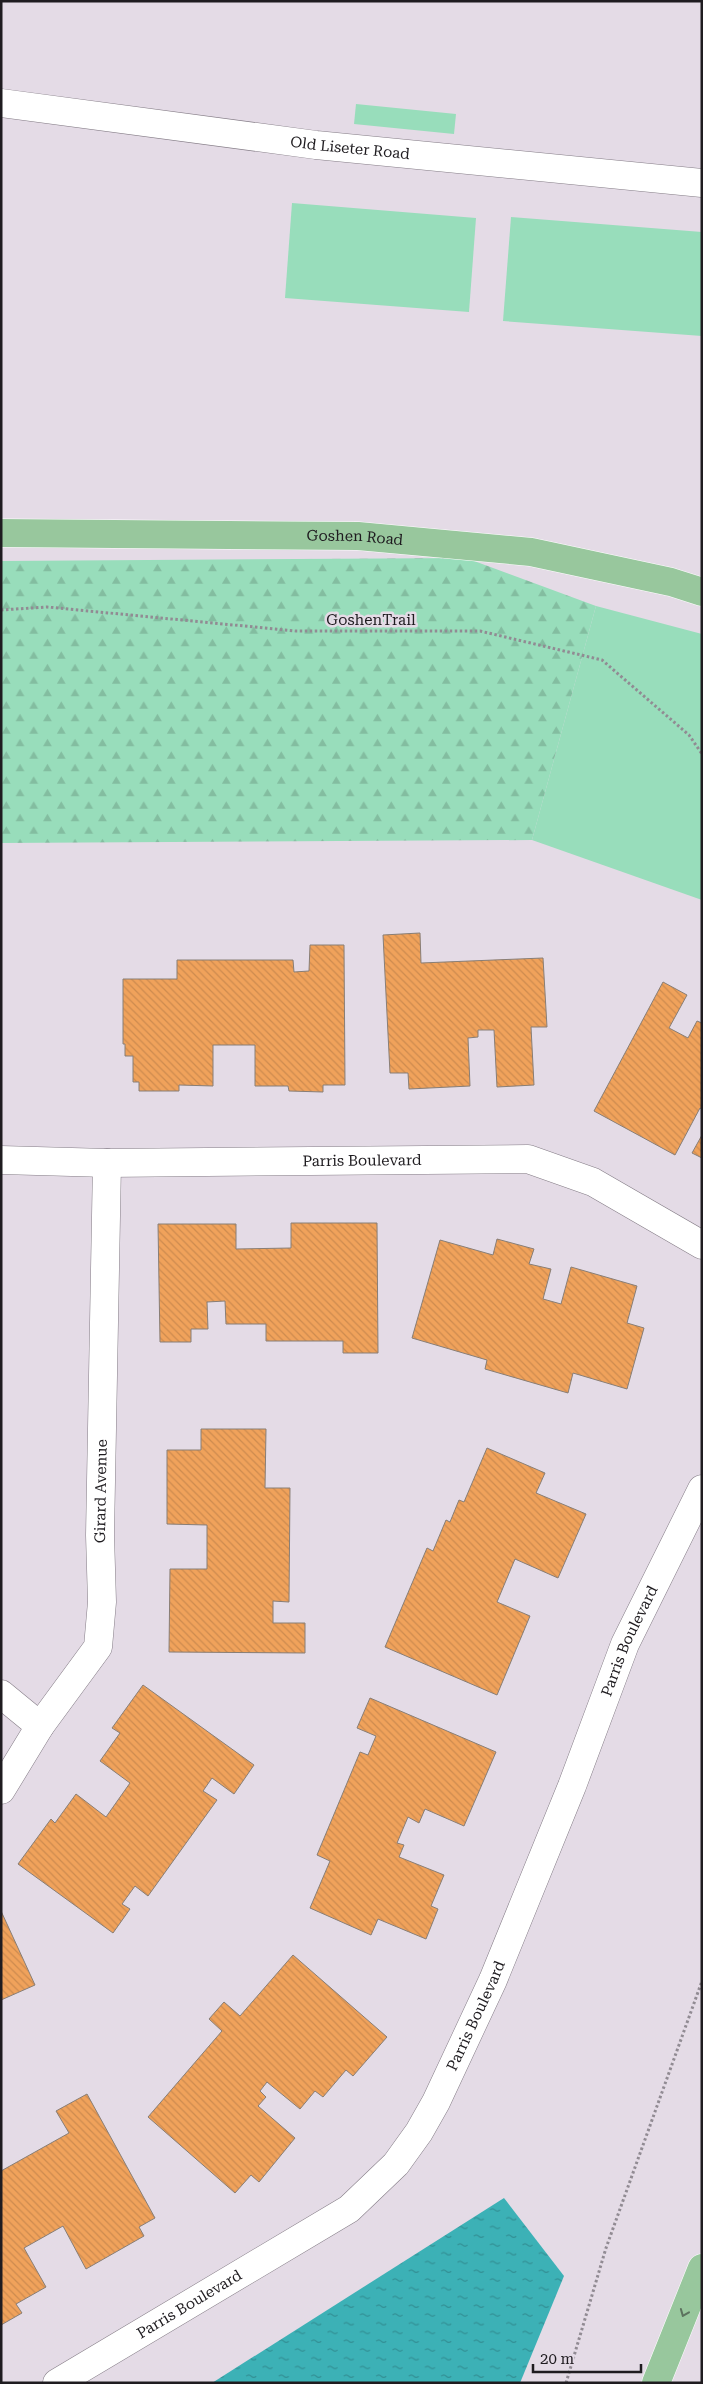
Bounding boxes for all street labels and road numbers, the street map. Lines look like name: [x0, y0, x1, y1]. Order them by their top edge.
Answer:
street label: Old Liseter Road: [289, 133, 411, 163]
street label: Goshen Road: [307, 527, 404, 549]
street label: GoshenTrail: [326, 611, 416, 629]
street label: Parris Boulevard: [302, 1151, 422, 1170]
street label: Girard Avenue: [91, 1439, 111, 1543]
street label: Parris Boulevard: [597, 1582, 662, 1699]
street label: Parris Boulevard: [443, 1958, 509, 2074]
street label: Parris Boulevard: [133, 2266, 245, 2342]

